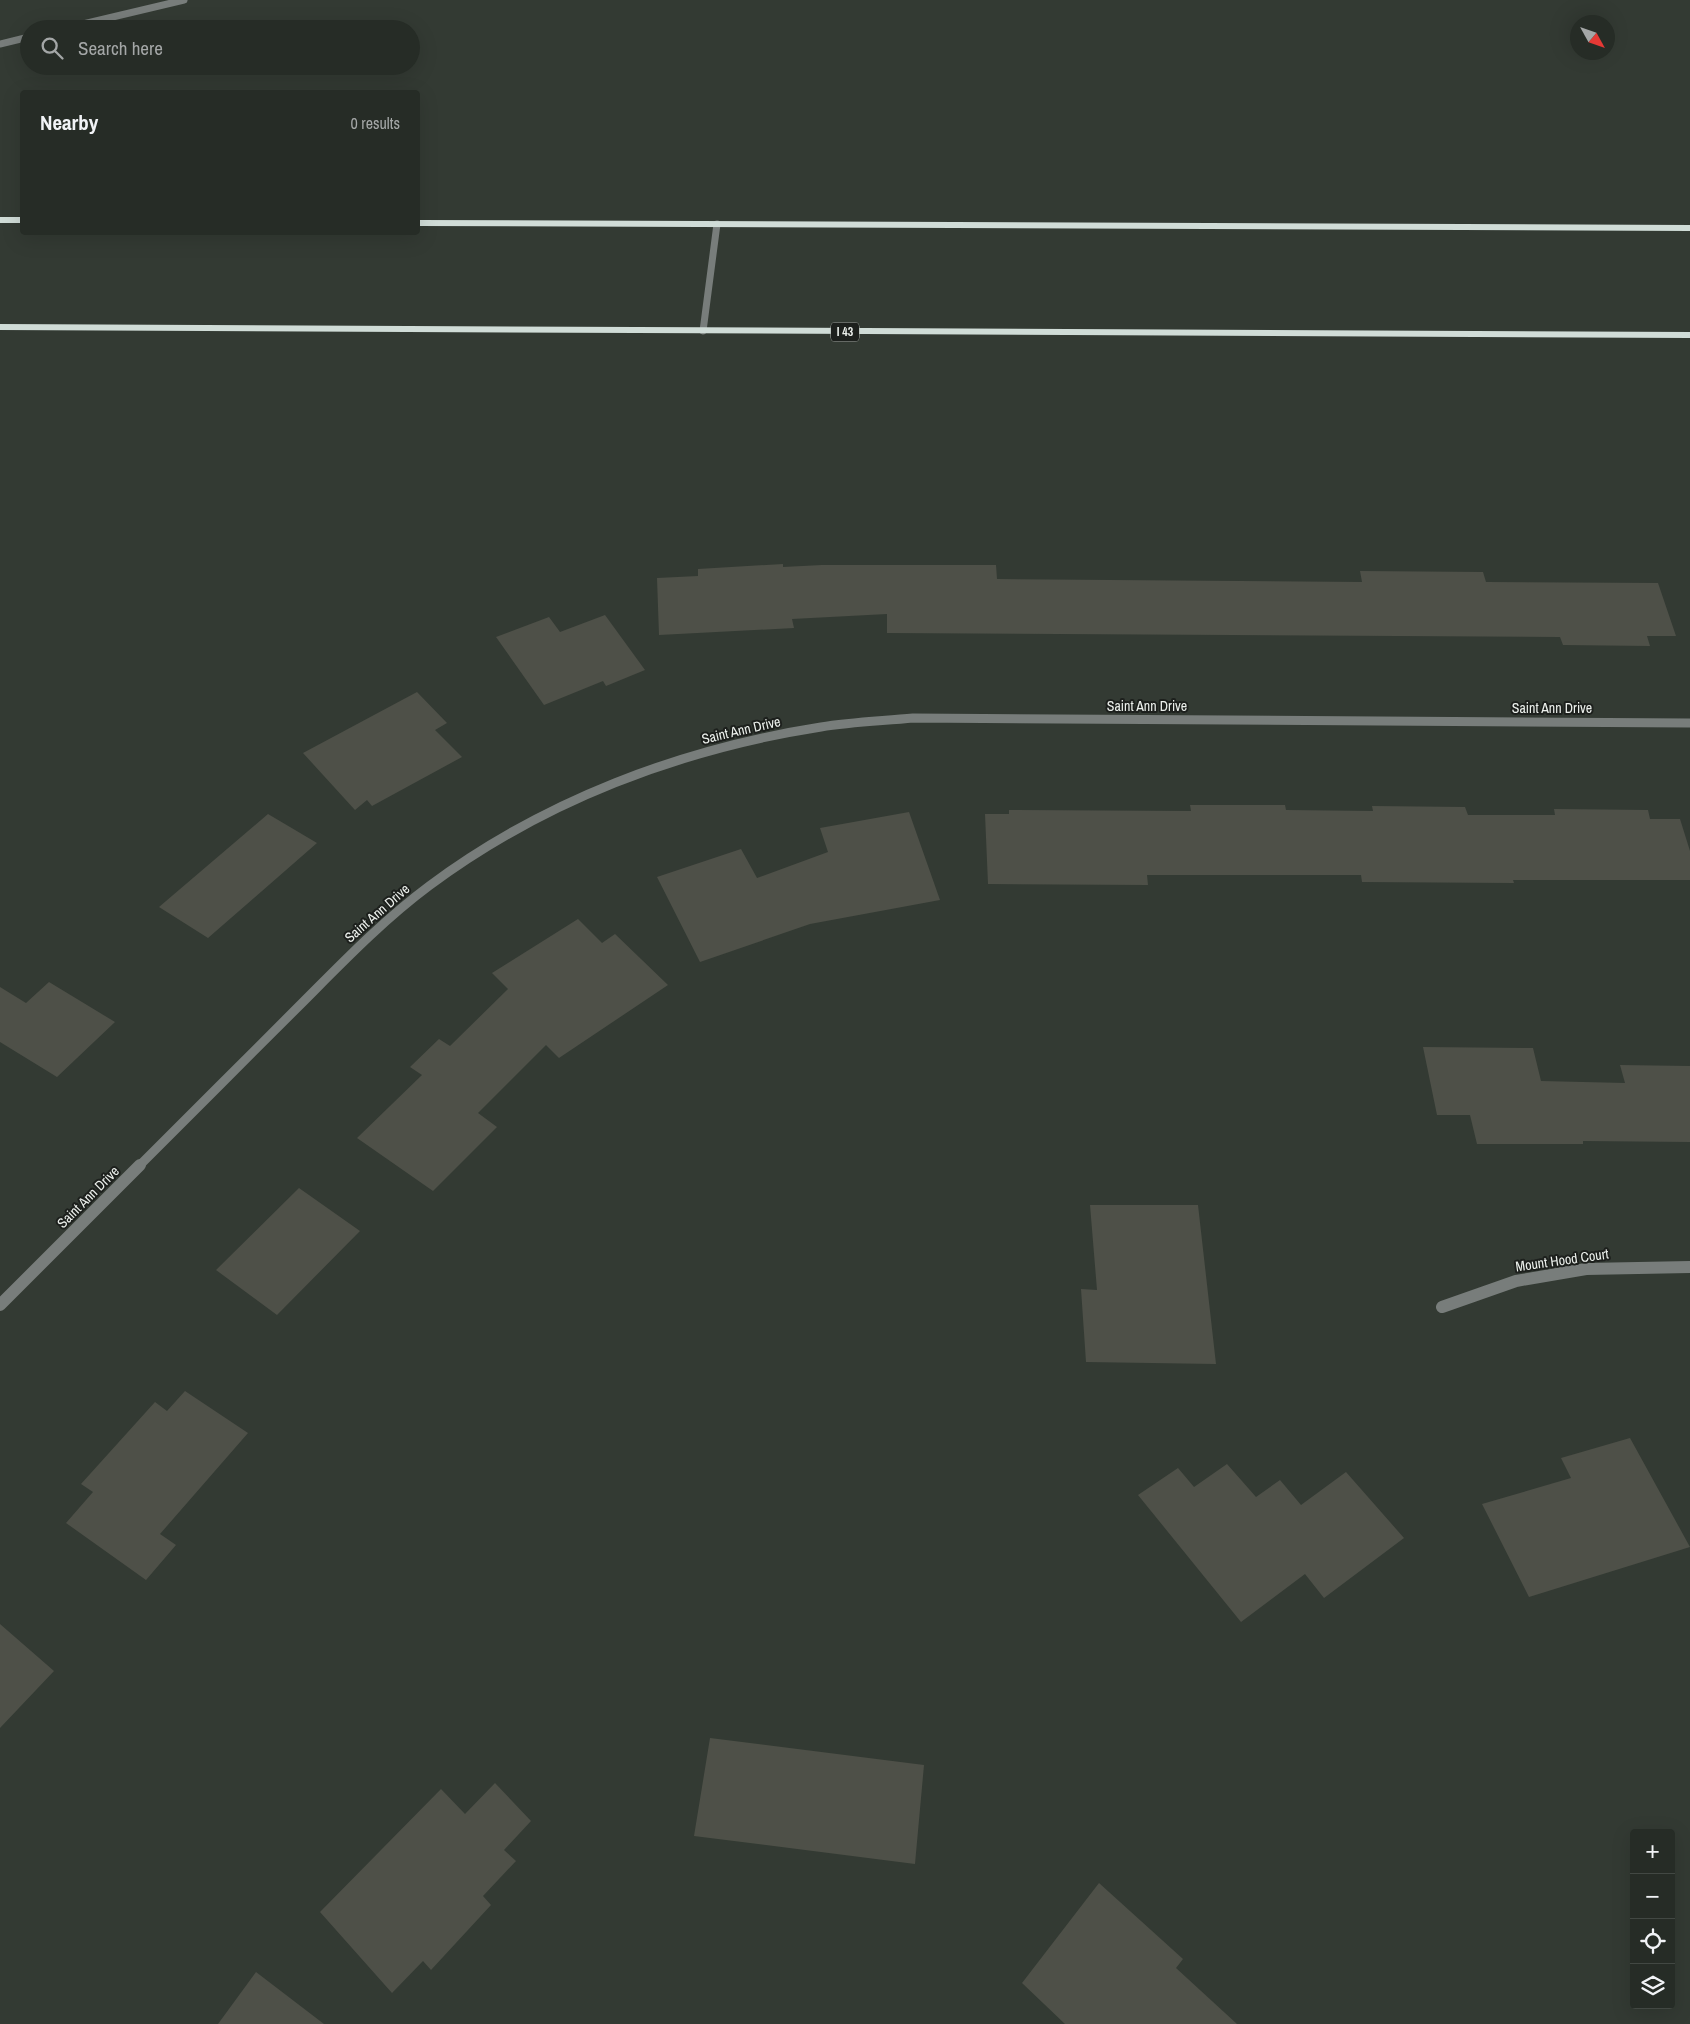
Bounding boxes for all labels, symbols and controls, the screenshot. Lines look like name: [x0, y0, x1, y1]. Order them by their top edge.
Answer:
north arrow: [1570, 15, 1615, 60]
search box: [20, 20, 420, 75]
icon: search: [38, 34, 66, 62]
text: Search here: [78, 35, 163, 61]
text: Nearby: [40, 108, 98, 137]
text: 0 results: [350, 112, 400, 134]
road number: I 43: [831, 322, 859, 342]
street label: Saint Ann Drive: [1107, 697, 1187, 715]
street label: Saint Ann Drive: [1512, 699, 1592, 717]
street label: Saint Ann Drive: [700, 712, 782, 748]
street label: Saint Ann Drive: [341, 880, 413, 946]
street label: Saint Ann Drive: [53, 1162, 123, 1232]
street label: Mount Hood Court: [1514, 1245, 1610, 1275]
map controls: [1630, 1829, 1675, 2009]
button: +: [1630, 1829, 1675, 1874]
button: −: [1630, 1874, 1675, 1919]
button: locate: [1630, 1919, 1675, 1964]
button: layers: [1630, 1964, 1675, 2009]

